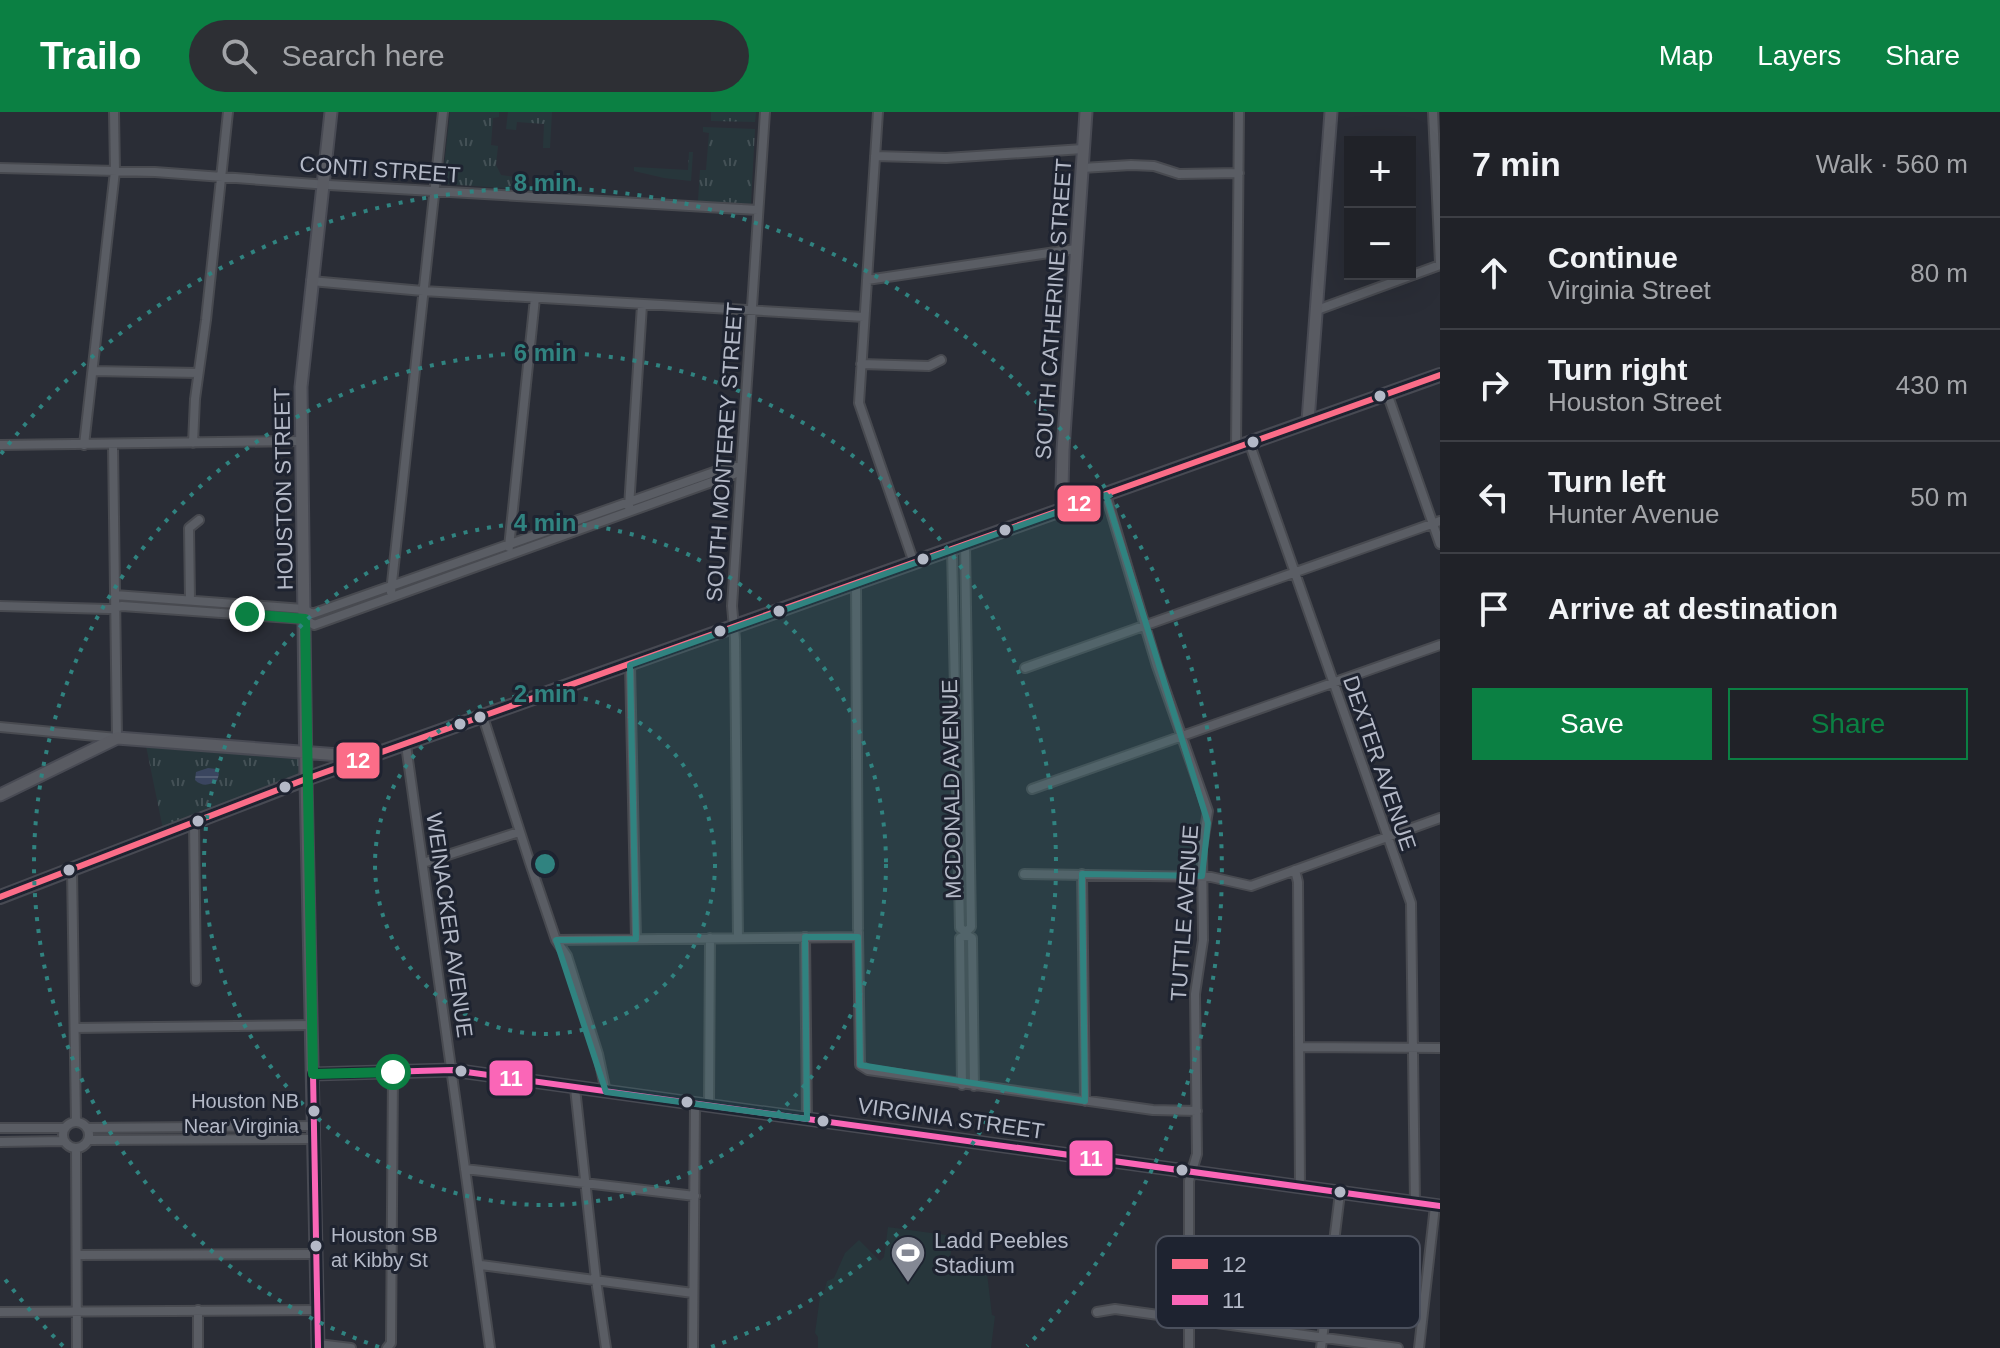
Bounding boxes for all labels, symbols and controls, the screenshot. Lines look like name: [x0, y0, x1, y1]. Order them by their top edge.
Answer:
search box: [189, 20, 749, 92]
icon: search: [217, 34, 261, 78]
text: Trailo: [40, 35, 141, 77]
text: Search here: [281, 39, 445, 72]
text: Map: [1659, 40, 1713, 71]
text: Layers: [1757, 40, 1841, 71]
text: Share: [1885, 40, 1960, 71]
map controls: [1344, 136, 1416, 280]
button: +: [1344, 136, 1416, 208]
text: 7 min: [1472, 145, 1561, 183]
text: Walk · 560 m: [1816, 149, 1968, 179]
street label: CONTI STREET: [299, 151, 461, 188]
street label: SOUTH CATHERINE STREET: [1031, 158, 1076, 460]
text: 8 min: [514, 169, 576, 196]
button: −: [1344, 208, 1416, 280]
text: Continue: [1548, 241, 1678, 274]
icon: ahead: [1472, 251, 1516, 295]
text: 80 m: [1910, 258, 1968, 288]
text: Virginia Street: [1548, 275, 1711, 305]
street label: SOUTH MONTEREY STREET: [702, 301, 747, 603]
text: 6 min: [514, 339, 576, 366]
text: Turn right: [1548, 353, 1687, 386]
icon: right: [1472, 363, 1516, 407]
text: 430 m: [1896, 370, 1968, 400]
text: Houston Street: [1548, 387, 1721, 417]
street label: HOUSTON STREET: [269, 388, 298, 590]
unlabelled marker: [1372, 388, 1388, 404]
unlabelled marker: [1245, 434, 1261, 450]
text: Turn left: [1548, 465, 1666, 498]
icon: left: [1472, 475, 1516, 519]
text: 50 m: [1910, 482, 1968, 512]
line badge: 12: [1056, 484, 1102, 523]
text: 12: [1067, 491, 1091, 516]
text: Hunter Avenue: [1548, 499, 1720, 529]
text: 4 min: [514, 509, 576, 536]
unlabelled marker: [997, 522, 1013, 538]
unlabelled marker: [915, 551, 931, 567]
icon: arrive: [1472, 587, 1516, 631]
text: Arrive at destination: [1548, 592, 1838, 625]
route end: [229, 596, 265, 632]
unlabelled marker: [771, 603, 787, 619]
unlabelled marker: [712, 623, 728, 639]
street label: DEXTER AVENUE: [1338, 673, 1421, 854]
street label: MCDONALD AVENUE: [937, 679, 966, 899]
text: 2 min: [514, 680, 576, 707]
button: Save: [1472, 688, 1712, 760]
button: Share: [1728, 688, 1968, 760]
unlabelled marker: [472, 709, 488, 725]
unlabelled marker: [452, 716, 468, 732]
line badge: 12: [335, 741, 381, 780]
text: 12: [346, 748, 370, 773]
unlabelled marker: [277, 779, 293, 795]
street label: WEINACKER AVENUE: [421, 811, 478, 1039]
unlabelled marker: [190, 813, 206, 829]
street label: TUTTLE AVENUE: [1166, 824, 1203, 1002]
centre of rings: [531, 850, 559, 878]
unlabelled marker: [61, 862, 77, 878]
route start: [375, 1054, 411, 1090]
line badge: 11: [488, 1059, 534, 1097]
unlabelled marker: [453, 1063, 469, 1079]
text: 11: [499, 1066, 523, 1091]
place label: Houston NB Near Virginia: [184, 1090, 300, 1137]
street label: VIRGINIA STREET: [856, 1093, 1046, 1144]
unlabelled marker: [679, 1094, 695, 1110]
marker: Houston NB Near Virginia: [306, 1103, 322, 1119]
unlabelled marker: [815, 1113, 831, 1129]
line badge: 11: [1068, 1139, 1114, 1177]
text: 11: [1079, 1146, 1103, 1171]
unlabelled marker: [1174, 1162, 1190, 1178]
unlabelled marker: [1332, 1184, 1348, 1200]
place label: Houston SB at Kibby St: [331, 1224, 438, 1271]
place label: Ladd Peebles Stadium: [934, 1228, 1069, 1278]
sports icon: Ladd Peebles Stadium: [889, 1234, 927, 1284]
legend: [1156, 1236, 1420, 1328]
marker: Houston SB at Kibby St: [308, 1238, 324, 1254]
text: 12: [1222, 1252, 1246, 1277]
text: 11: [1222, 1288, 1245, 1313]

